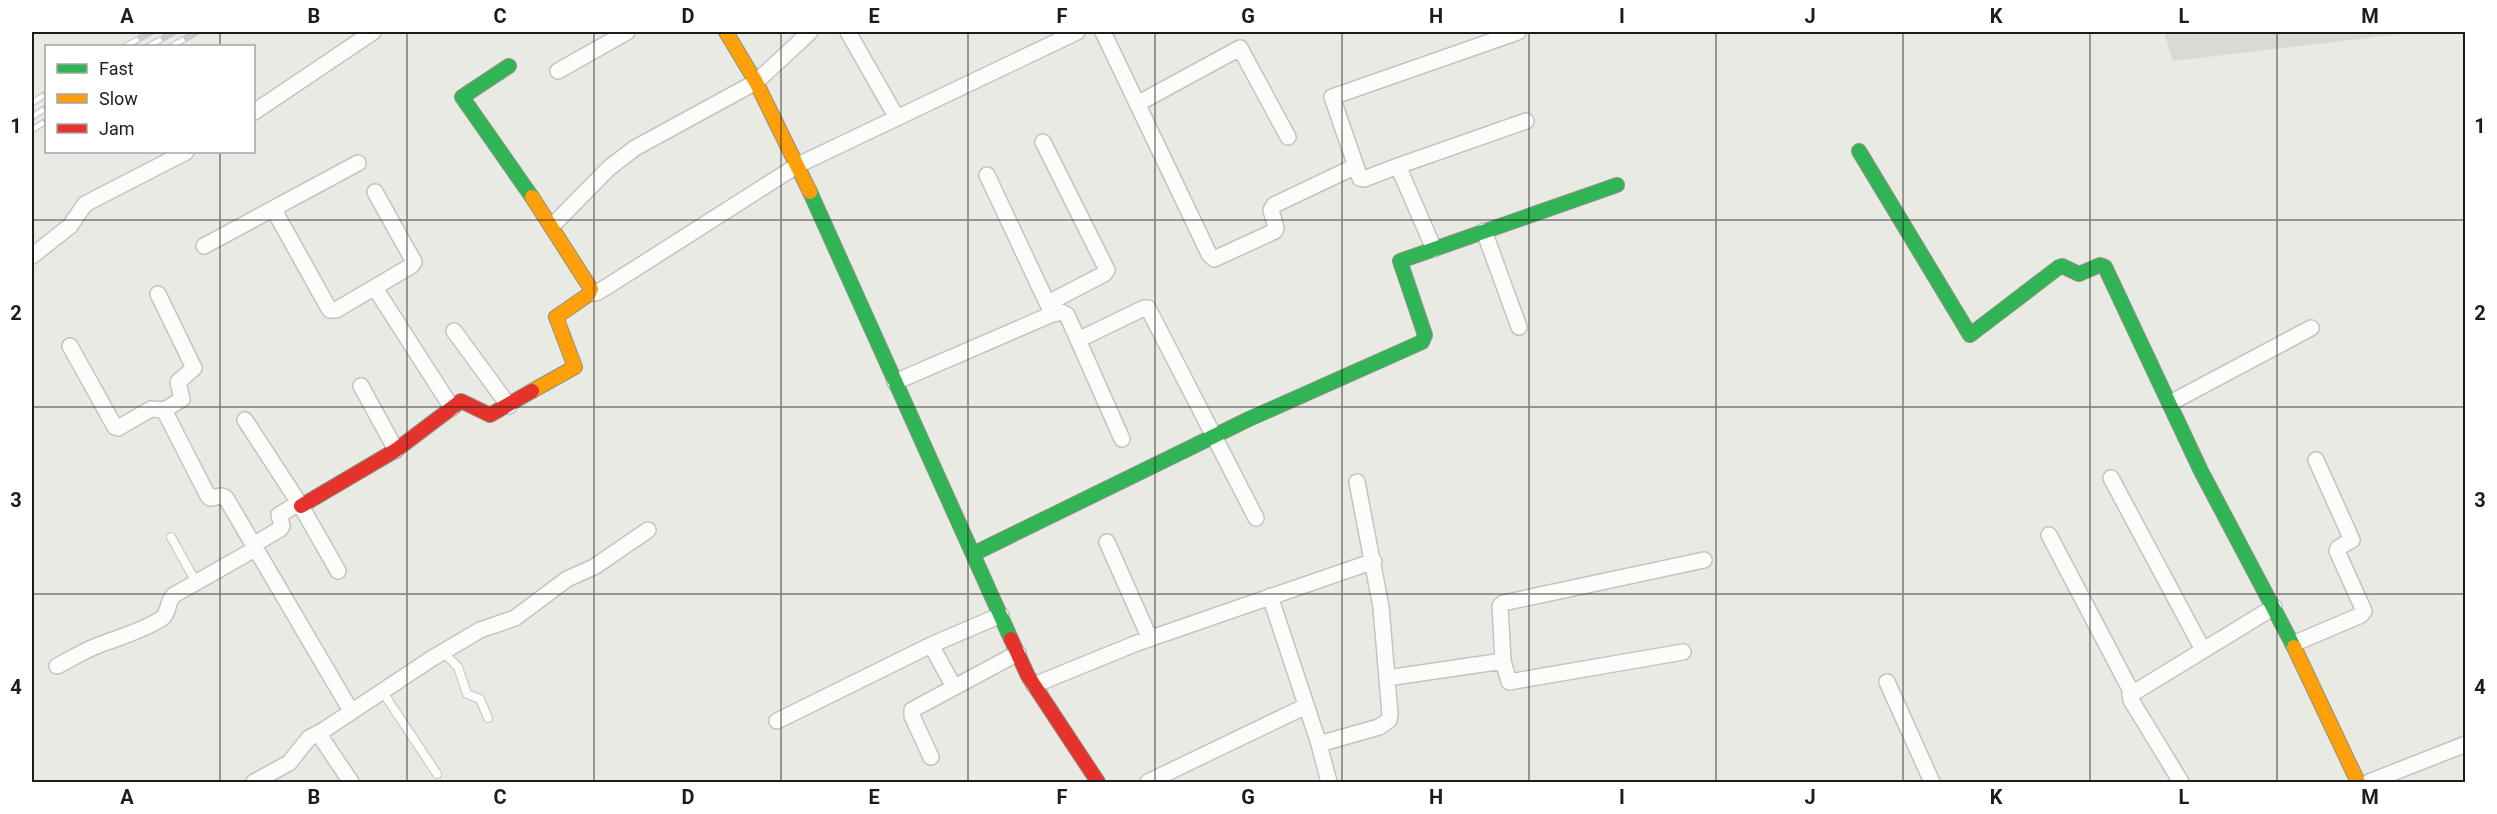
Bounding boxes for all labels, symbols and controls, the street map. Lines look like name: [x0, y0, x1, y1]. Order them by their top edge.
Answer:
text: A: [120, 4, 134, 28]
text: B: [308, 4, 320, 28]
text: C: [493, 4, 507, 28]
text: D: [682, 4, 695, 28]
text: E: [868, 4, 880, 28]
text: F: [1057, 4, 1068, 28]
text: G: [1241, 4, 1255, 28]
text: H: [1429, 4, 1443, 28]
text: I: [1619, 4, 1625, 28]
text: J: [1804, 4, 1816, 28]
text: K: [1990, 4, 2003, 28]
text: L: [2179, 4, 2190, 28]
text: M: [2361, 4, 2379, 28]
legend: [45, 45, 255, 153]
text: Fast: [99, 58, 134, 79]
text: Slow: [99, 88, 138, 109]
text: 1: [10, 114, 22, 138]
text: 1: [2474, 114, 2486, 138]
text: Jam: [99, 118, 135, 139]
text: 2: [10, 301, 22, 325]
text: 2: [2474, 301, 2486, 325]
text: 3: [10, 488, 22, 512]
text: 3: [2474, 488, 2486, 512]
text: 4: [10, 675, 22, 699]
text: 4: [2474, 675, 2486, 699]
text: A: [120, 785, 134, 809]
text: B: [308, 785, 320, 809]
text: C: [493, 785, 507, 809]
text: D: [682, 785, 695, 809]
text: E: [868, 785, 880, 809]
text: F: [1057, 785, 1068, 809]
text: G: [1241, 785, 1255, 809]
text: H: [1429, 785, 1443, 809]
text: I: [1619, 785, 1625, 809]
text: J: [1804, 785, 1816, 809]
text: K: [1990, 785, 2003, 809]
text: L: [2179, 785, 2190, 809]
text: M: [2361, 785, 2379, 809]

